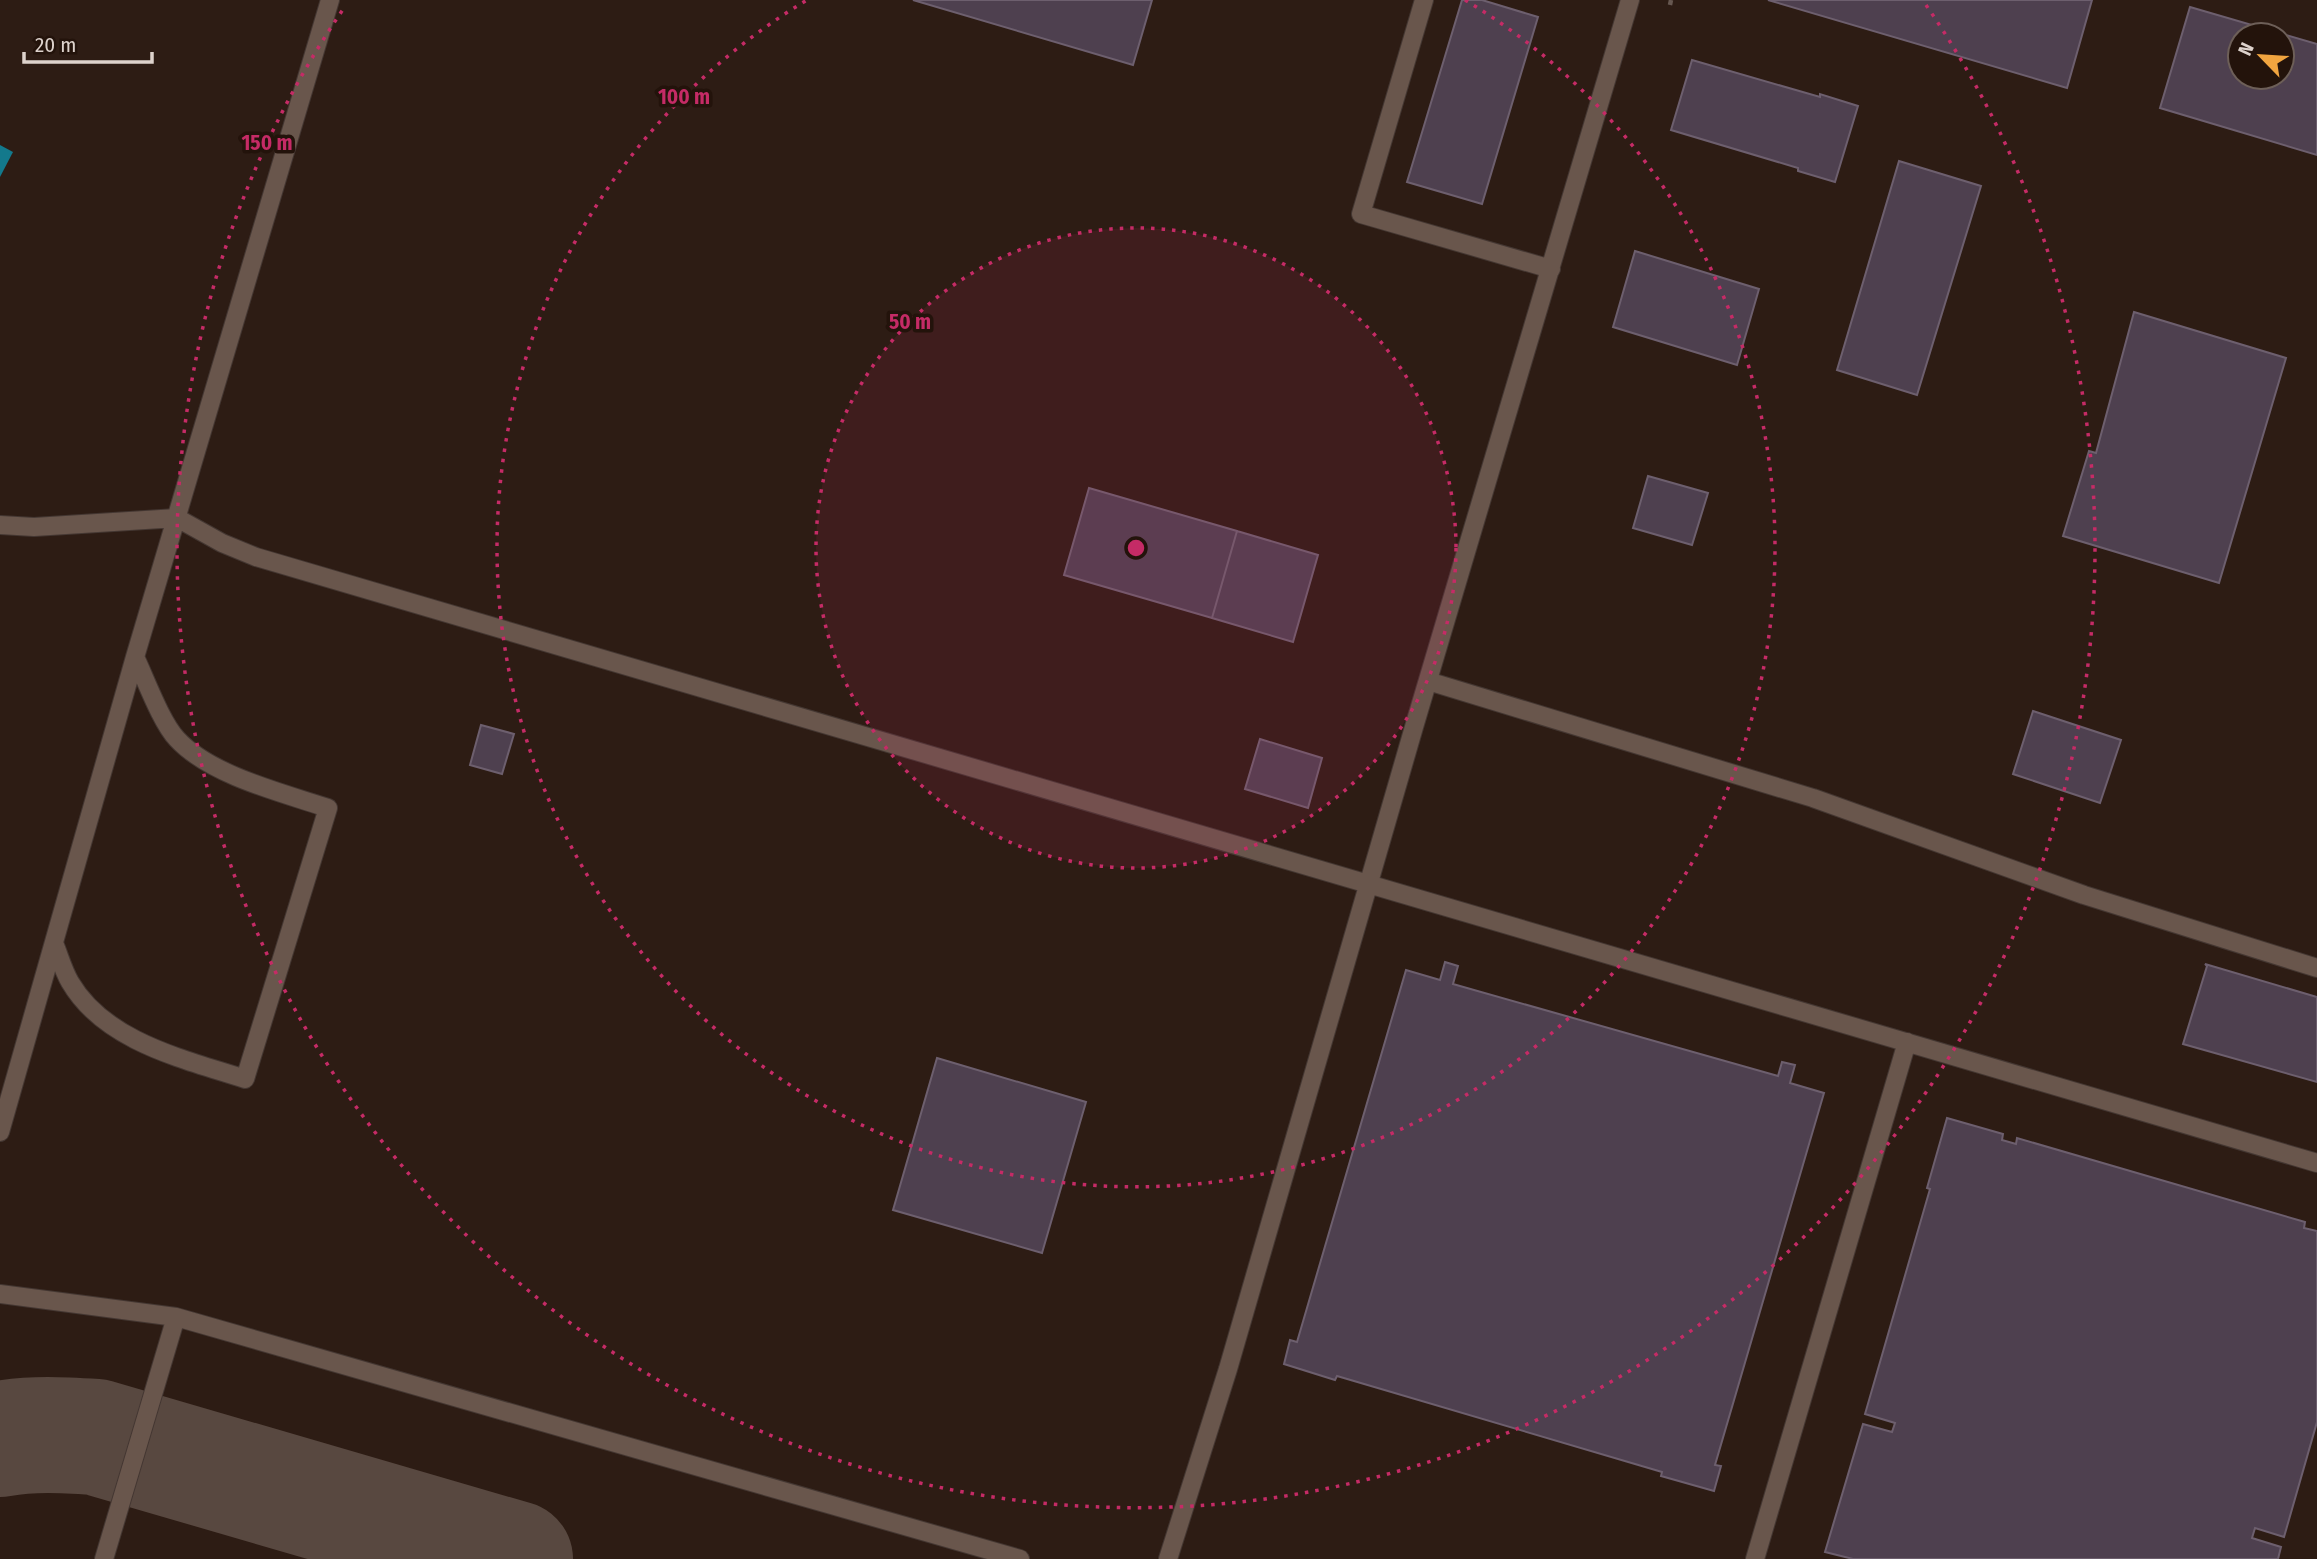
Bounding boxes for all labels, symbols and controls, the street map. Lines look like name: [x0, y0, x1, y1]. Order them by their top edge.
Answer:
scale bar: [24, 21, 152, 65]
north arrow: [2226, 21, 2296, 91]
text: 20 m: [35, 32, 76, 58]
text: N: [2233, 39, 2259, 59]
text: 100 m: [658, 84, 710, 110]
text: 150 m: [241, 130, 293, 156]
text: 50 m: [889, 309, 931, 335]
centre of rings: [1124, 536, 1148, 560]

